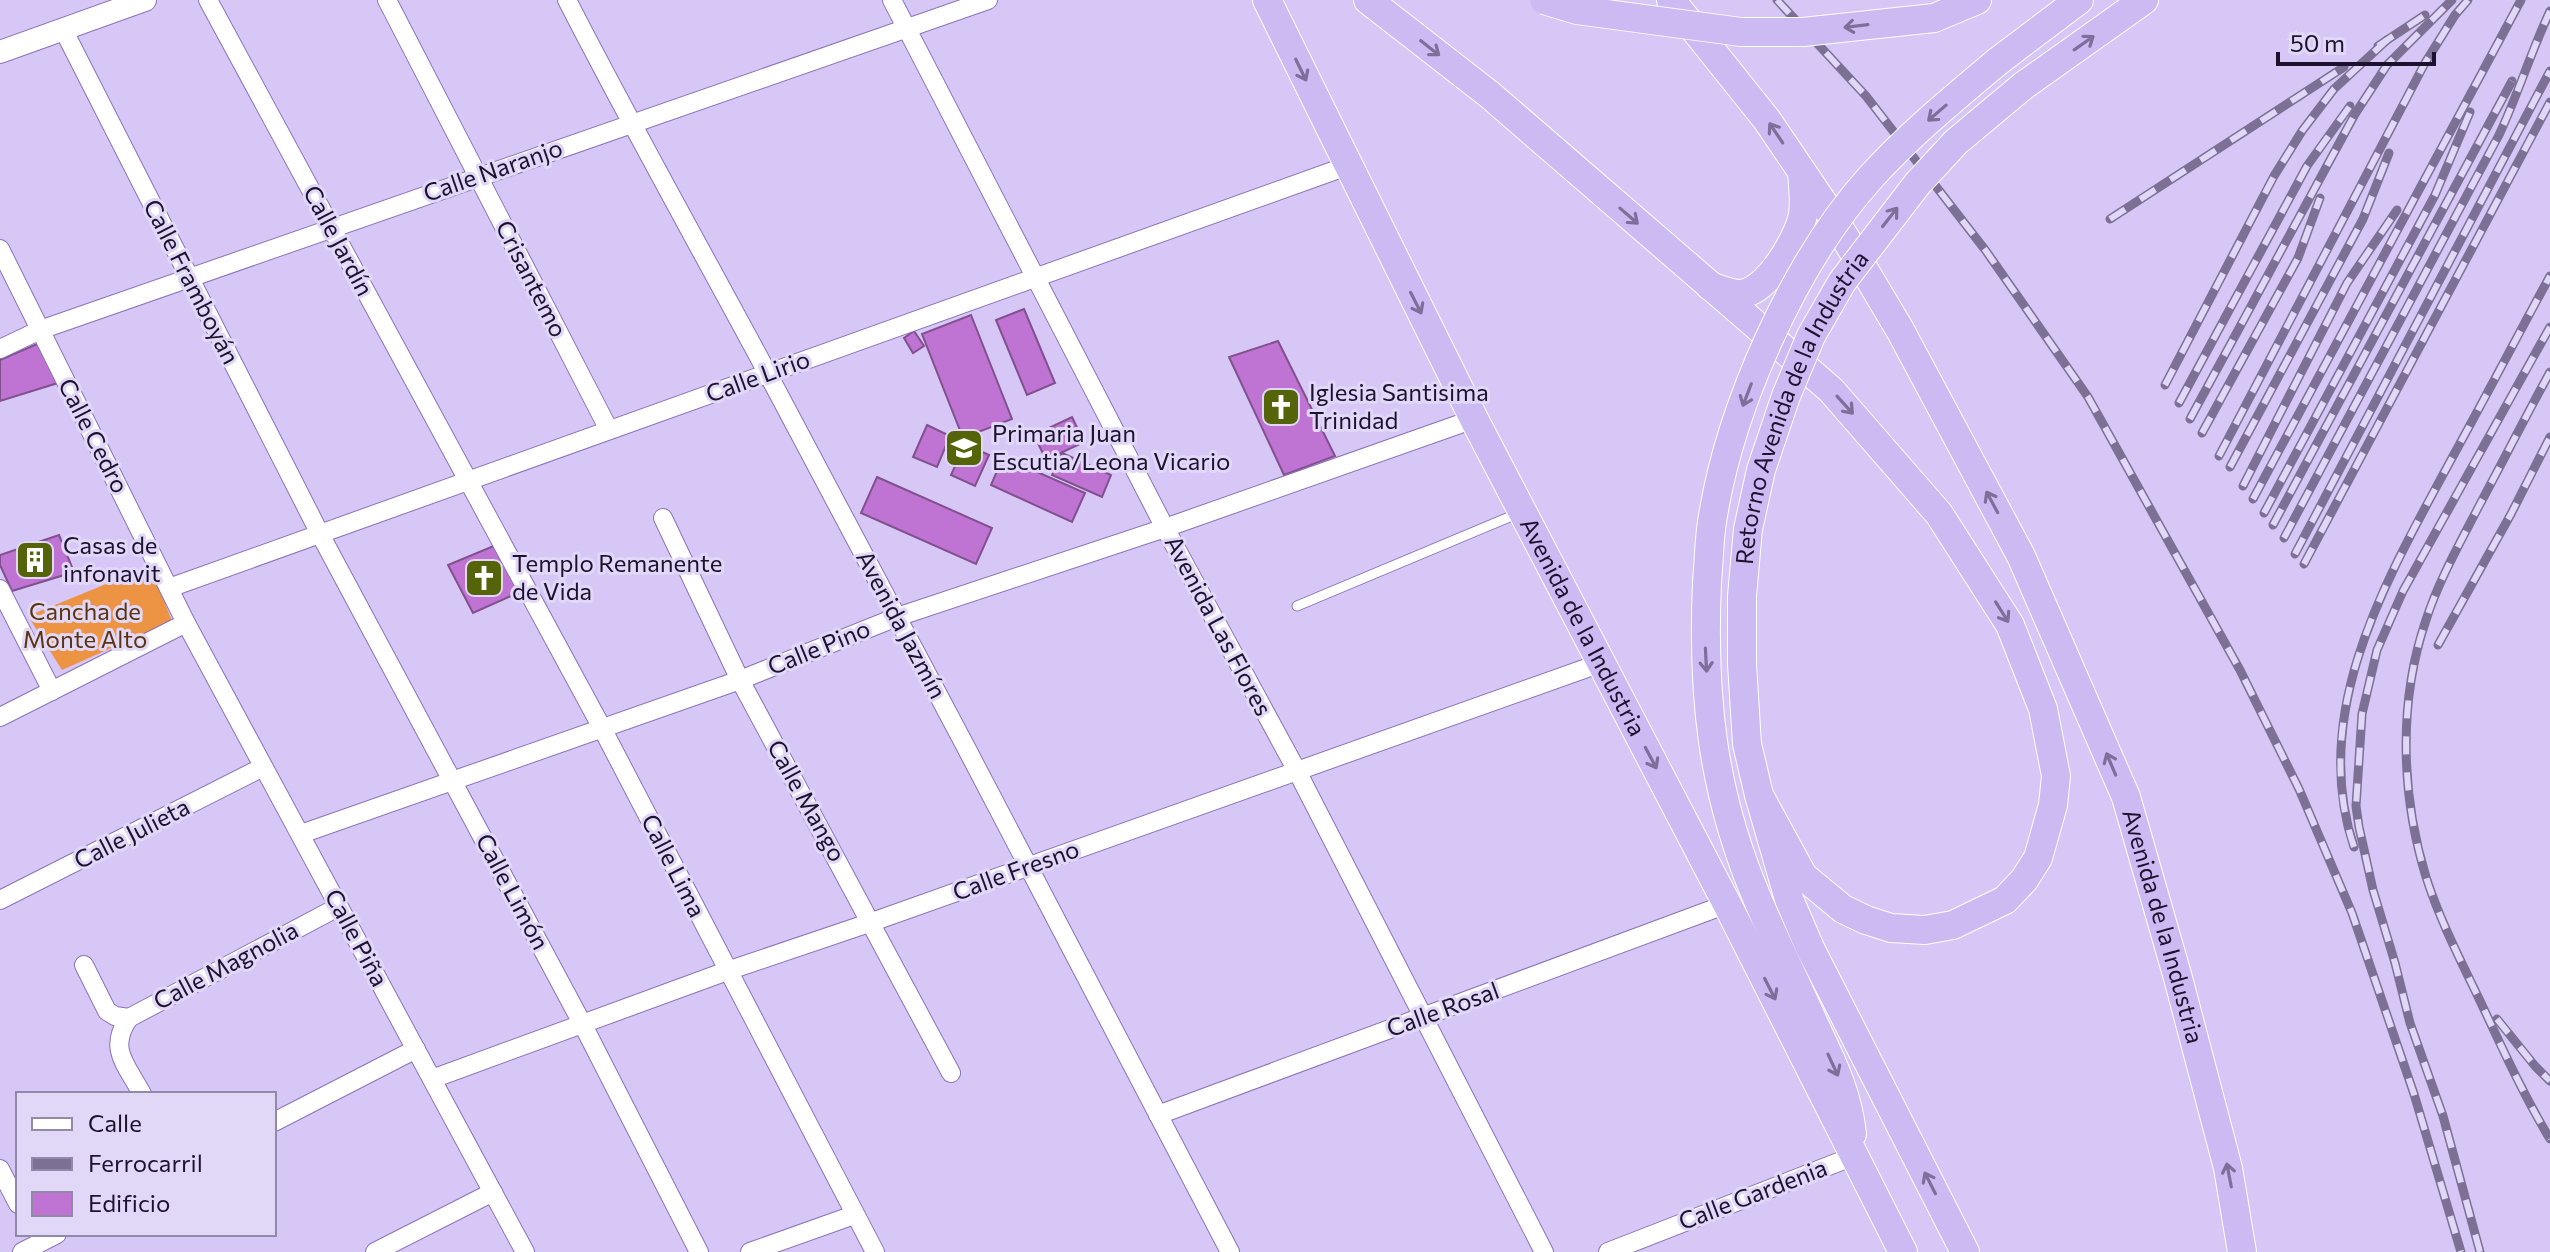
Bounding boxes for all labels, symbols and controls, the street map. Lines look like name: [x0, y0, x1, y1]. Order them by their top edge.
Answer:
scale bar: [2278, 16, 2434, 66]
one-way arrow: [1843, 19, 1870, 34]
text: 50 m: [2290, 28, 2345, 57]
one-way arrow: [2072, 35, 2094, 51]
one-way arrow: [1419, 39, 1440, 56]
one-way arrow: [1294, 58, 1309, 82]
one-way arrow: [1928, 104, 1948, 122]
one-way arrow: [1768, 122, 1784, 145]
street label: Calle Naranjo: [419, 132, 566, 207]
street label: Calle Jardín: [298, 180, 381, 300]
street label: Calle Framboyán: [138, 194, 246, 369]
one-way arrow: [1618, 206, 1638, 224]
one-way arrow: [1882, 207, 1899, 228]
street label: Crisantemo: [491, 215, 574, 341]
street label: Retorno Avenida de la Industria: [1729, 244, 1874, 566]
one-way arrow: [1409, 291, 1424, 315]
street label: Calle Lirio: [702, 343, 813, 408]
street label: Calle Cedro: [53, 373, 136, 498]
place label: Iglesia Santisima Trinidad: [1309, 377, 1489, 434]
one-way arrow: [1739, 382, 1753, 407]
church icon: Iglesia Santisima Trinidad: [1260, 386, 1302, 428]
one-way arrow: [1836, 395, 1854, 415]
place label: Primaria Juan Escutia/Leona Vicario: [992, 418, 1230, 475]
school or university icon: Primaria Juan Escutia/Leona Vicario: [943, 427, 985, 469]
one-way arrow: [1984, 491, 2000, 514]
street label: Avenida de la Industria: [1515, 512, 1653, 741]
place label: Casas de infonavit: [63, 530, 161, 587]
street label: Avenida Las Flores: [1160, 530, 1279, 720]
building icon: Casas de infonavit: [14, 539, 56, 581]
street label: Avenida Jazmín: [851, 545, 953, 703]
place label: Templo Remanente de Vida: [512, 548, 722, 605]
church icon: Templo Remanente de Vida: [463, 557, 505, 599]
park label: Cancha de Monte Alto: [23, 596, 147, 653]
one-way arrow: [1994, 600, 2010, 623]
street label: Calle Pino: [763, 613, 874, 680]
one-way arrow: [1698, 646, 1713, 673]
street label: Calle Mango: [762, 734, 853, 866]
one-way arrow: [1644, 746, 1660, 770]
one-way arrow: [2103, 752, 2118, 777]
street label: Calle Julieta: [69, 791, 194, 874]
street label: Avenida de la Industria: [2117, 805, 2211, 1046]
street label: Calle Lima: [636, 809, 713, 922]
street label: Calle Limón: [471, 828, 556, 954]
street label: Calle Fresno: [948, 833, 1083, 906]
street label: Calle Piña: [320, 884, 395, 991]
street label: Calle Magnolia: [148, 914, 303, 1015]
street label: Calle Rosal: [1382, 975, 1503, 1042]
one-way arrow: [1763, 977, 1778, 1001]
one-way arrow: [1826, 1052, 1841, 1076]
legend: [16, 1092, 276, 1236]
text: Calle: [88, 1108, 142, 1137]
text: Ferrocarril: [88, 1148, 203, 1177]
street label: Calle Gardenia: [1674, 1152, 1831, 1235]
one-way arrow: [2221, 1163, 2236, 1188]
one-way arrow: [1921, 1171, 1937, 1195]
text: Edificio: [88, 1188, 170, 1217]

